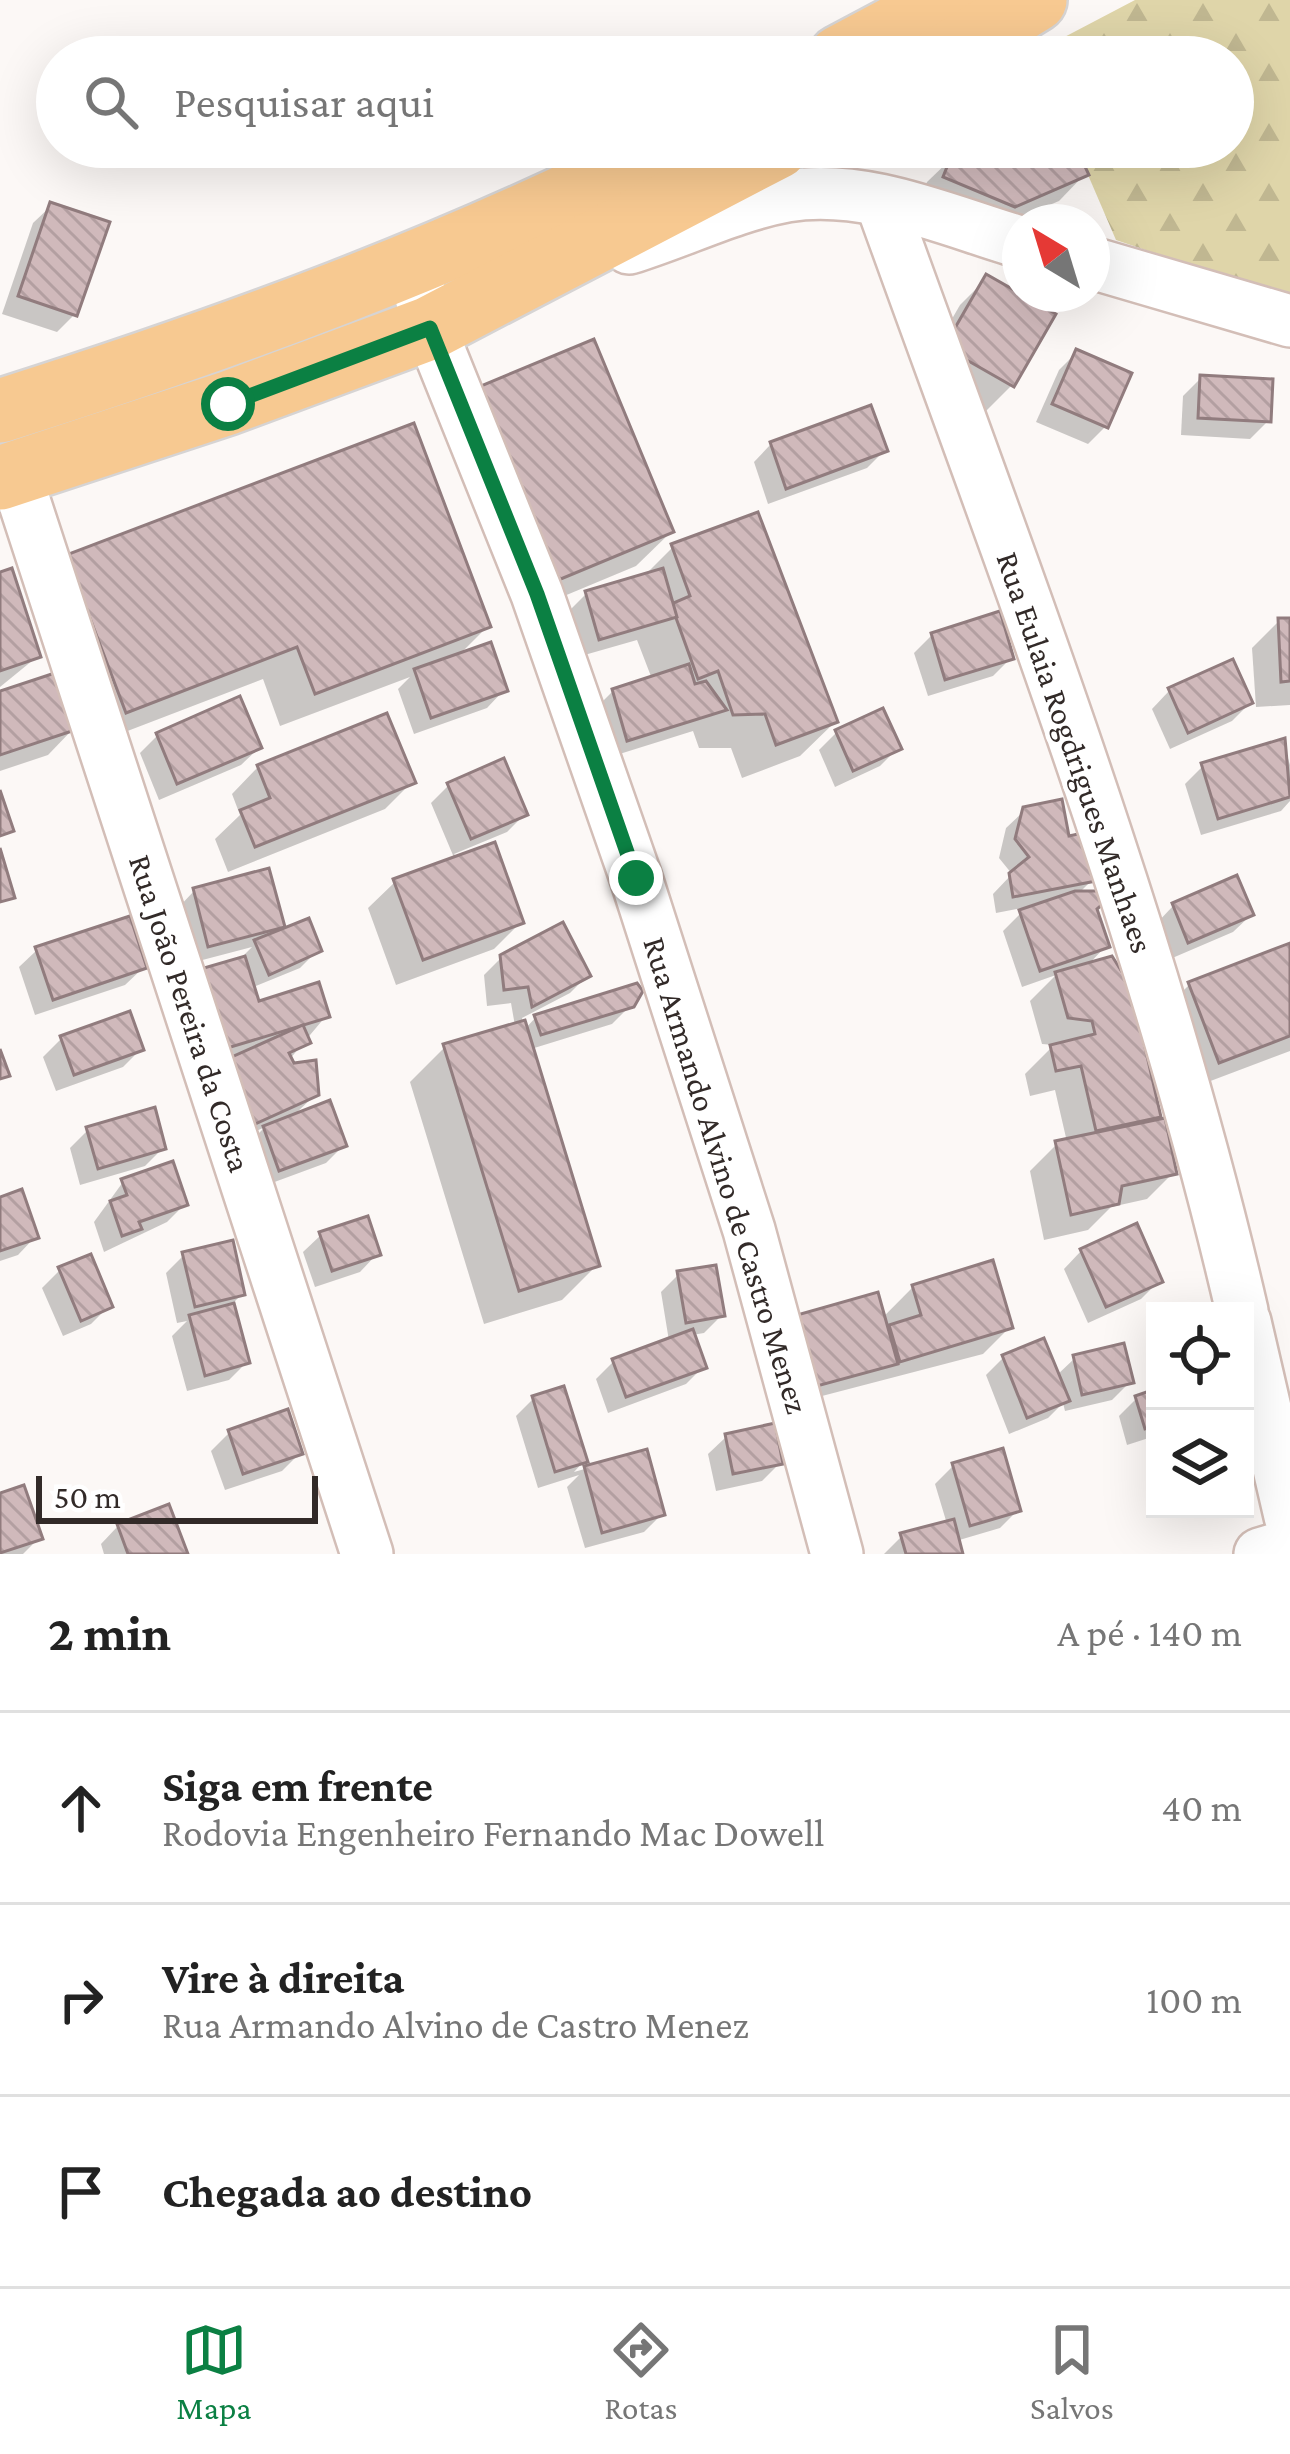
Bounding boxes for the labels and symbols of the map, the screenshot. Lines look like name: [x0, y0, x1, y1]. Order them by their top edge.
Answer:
north arrow: [1002, 204, 1110, 312]
route start: [201, 377, 255, 431]
street label: Rua Eulaia Rogdrigues Manhaes: [989, 547, 1162, 958]
street label: Rua João Pereira da Costa: [122, 850, 259, 1176]
route end: [609, 851, 663, 905]
street label: Rua Armando Alvino de Castro Menez: [636, 932, 817, 1418]
scale bar: [36, 1470, 318, 1523]

